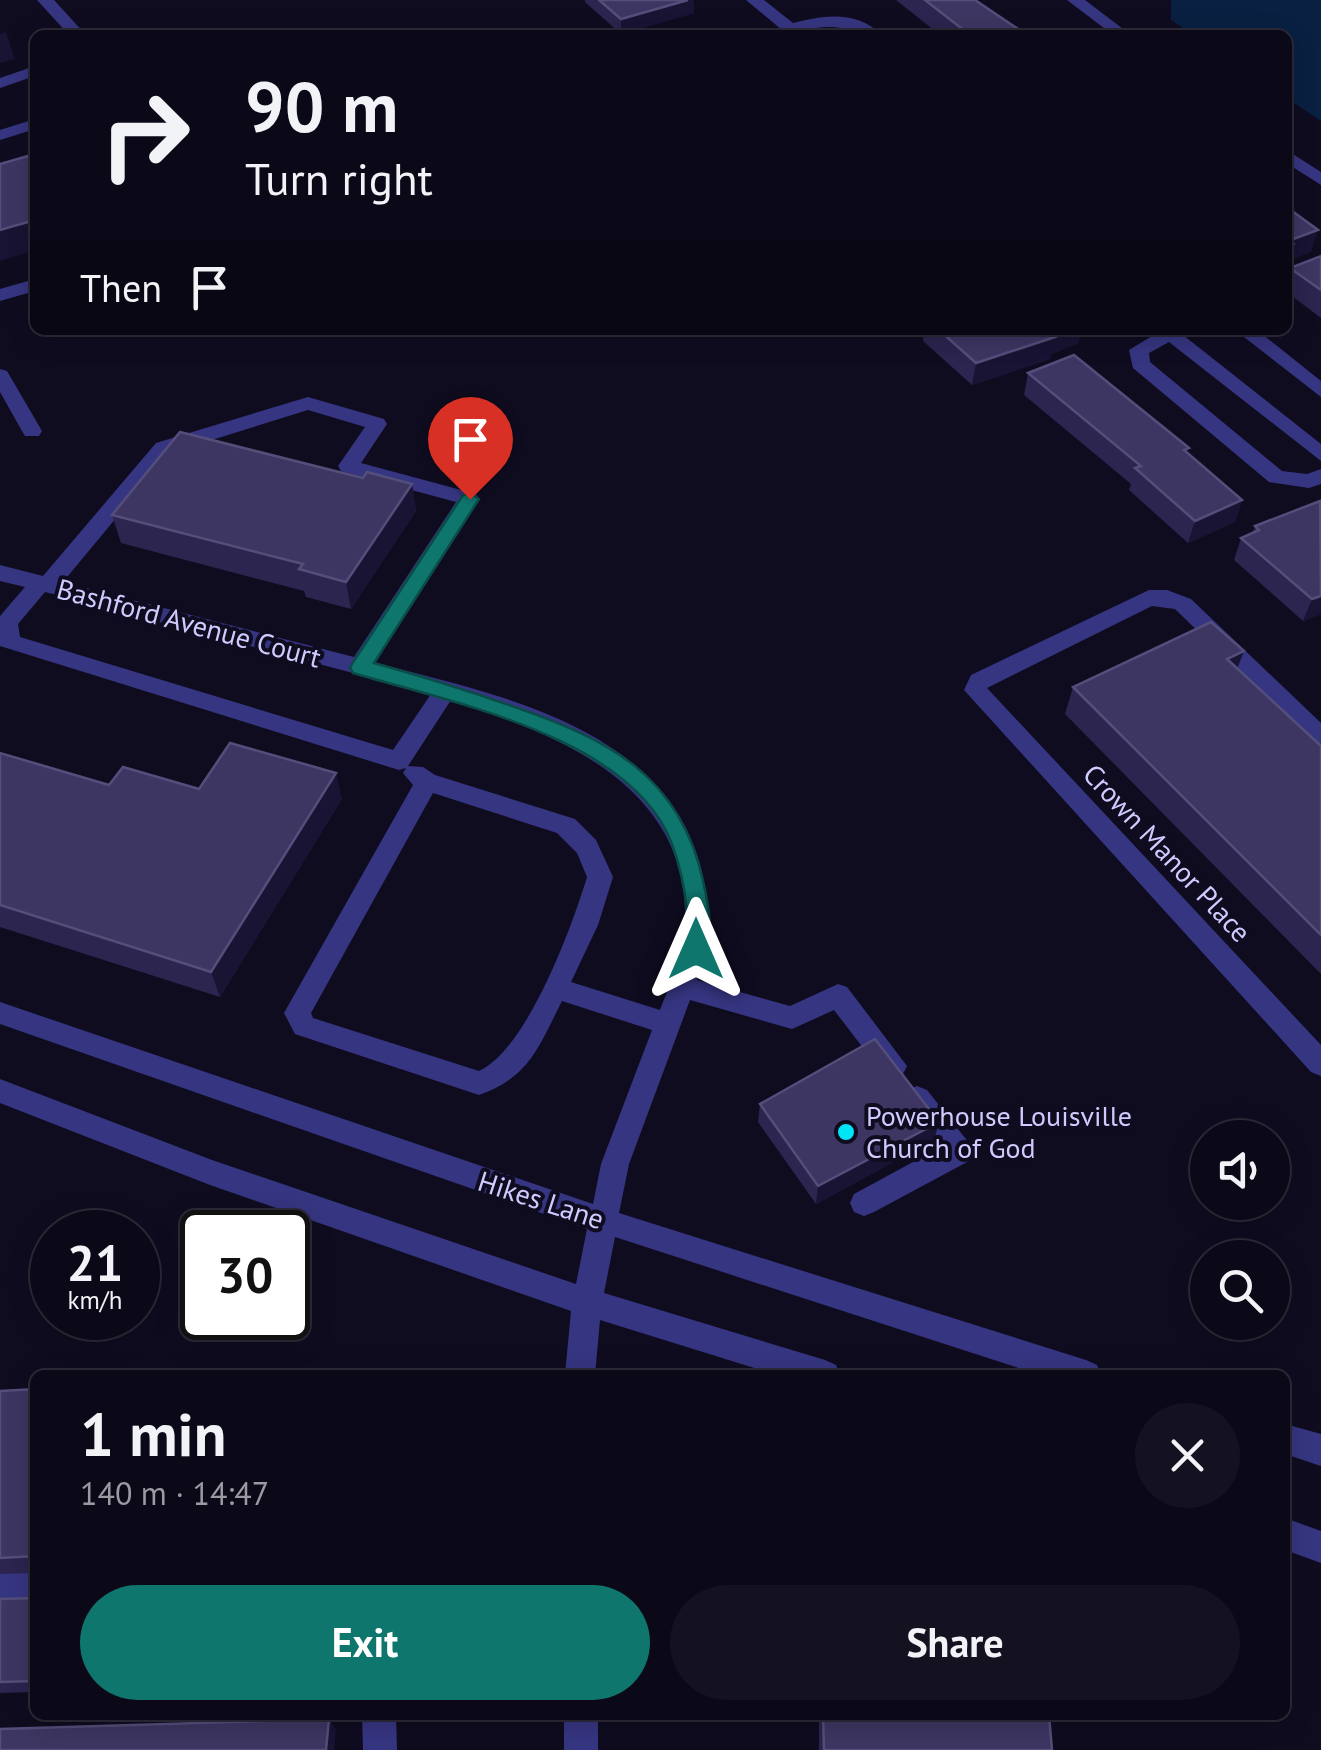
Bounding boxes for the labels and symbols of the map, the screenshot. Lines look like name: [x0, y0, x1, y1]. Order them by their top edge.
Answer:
pin: [428, 397, 513, 500]
street label: Bashford Avenue Court: [53, 569, 326, 676]
street label: Crown Manor Place: [1075, 756, 1259, 950]
position arrow: [644, 897, 748, 1001]
place label: Powerhouse Louisville Church of God: [866, 1097, 1132, 1166]
marker: Powerhouse Louisville Church of God: [835, 1121, 857, 1143]
street label: Hikes Lane: [474, 1162, 609, 1237]
speed limit sign: 30: [180, 1210, 310, 1340]

